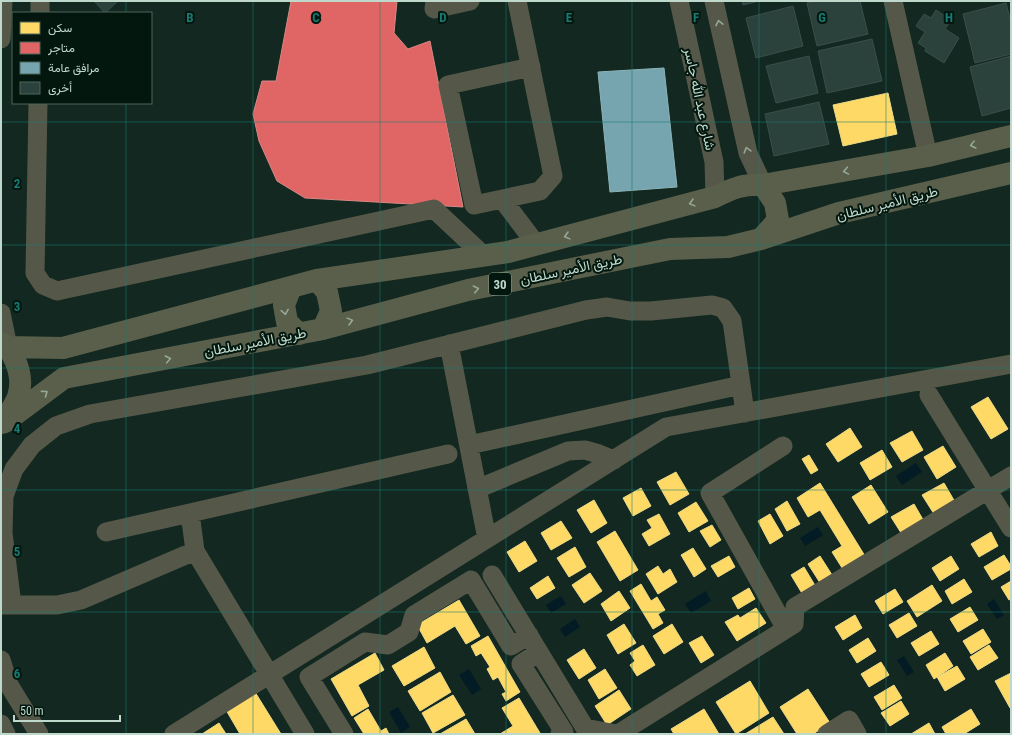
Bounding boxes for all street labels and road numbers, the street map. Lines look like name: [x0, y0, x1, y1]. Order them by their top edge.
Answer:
street label: شارع عبد الله جاسر: [678, 45, 719, 152]
street label: طريق الأمير سلطان: [835, 183, 940, 224]
street label: طريق الأمير سلطان: [519, 250, 624, 289]
road number: 30: [489, 273, 511, 295]
street label: طريق الأمير سلطان: [203, 324, 308, 361]

